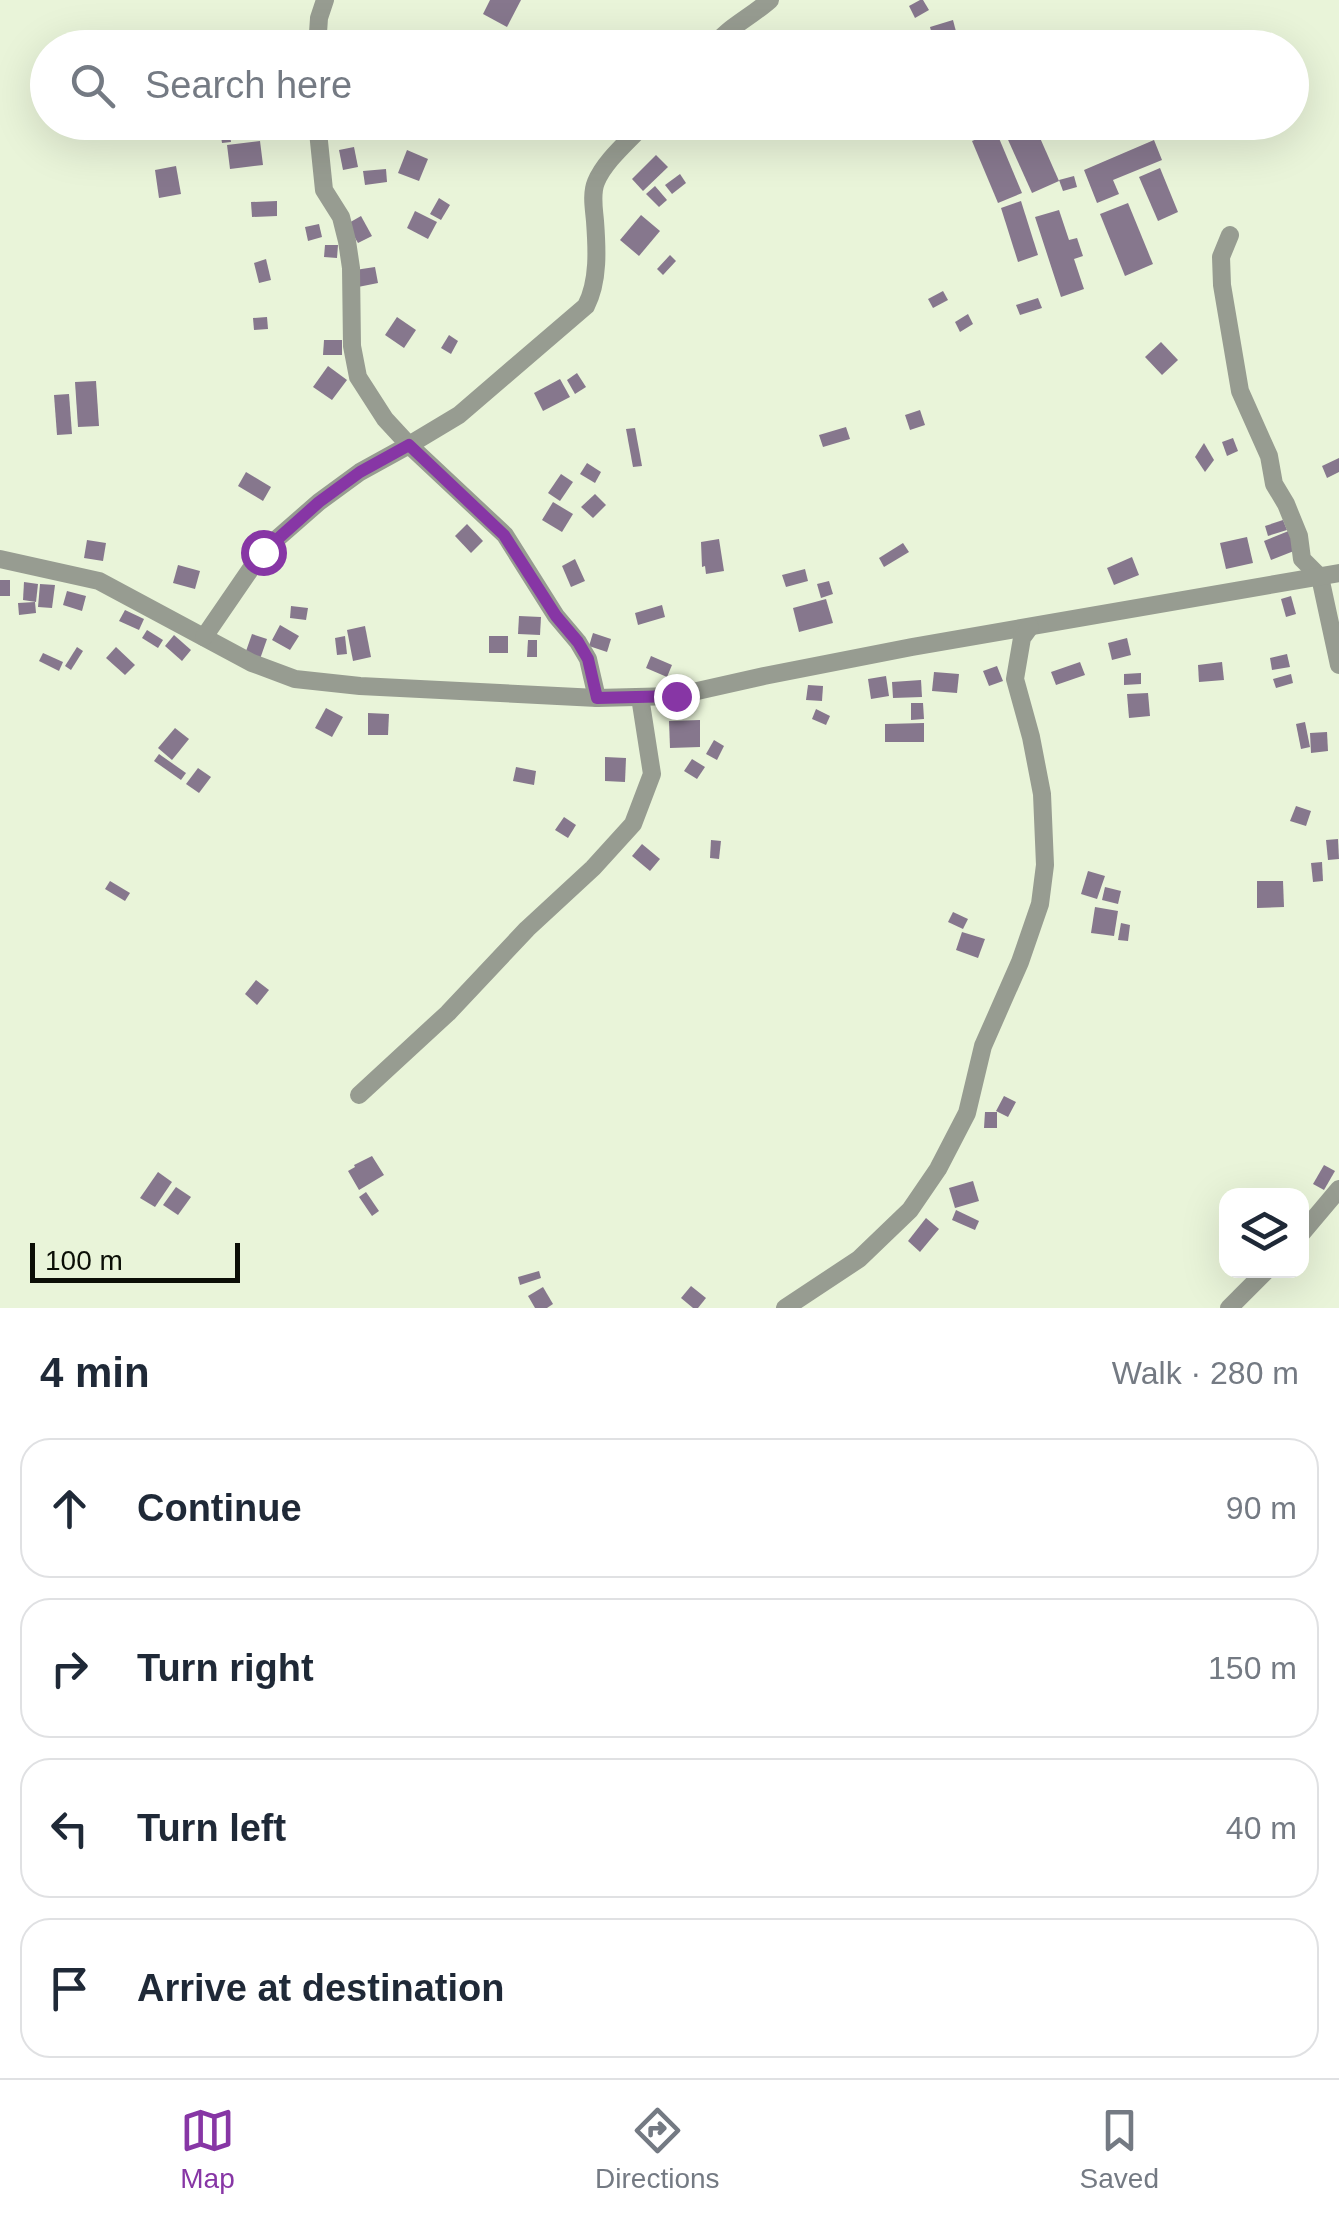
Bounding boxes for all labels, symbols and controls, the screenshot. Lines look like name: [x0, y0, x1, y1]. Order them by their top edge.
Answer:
search box: [30, 30, 1309, 140]
icon: search: [65, 58, 120, 113]
text: Search here: [145, 64, 352, 106]
route start: [241, 530, 287, 576]
route end: [654, 674, 700, 720]
map controls: [1219, 1188, 1309, 1278]
button: layers: [1219, 1188, 1309, 1278]
scale bar: [30, 1238, 240, 1282]
text: 100 m: [45, 1245, 123, 1276]
text: 4 min: [40, 1349, 150, 1396]
text: Walk · 280 m: [1112, 1355, 1299, 1391]
icon: ahead: [42, 1481, 97, 1536]
text: Continue: [137, 1487, 302, 1529]
text: 90 m: [1226, 1490, 1297, 1526]
icon: right: [42, 1641, 97, 1696]
text: Turn right: [137, 1647, 314, 1689]
text: 150 m: [1208, 1650, 1297, 1686]
icon: left: [42, 1801, 97, 1856]
text: Turn left: [137, 1807, 286, 1849]
text: 40 m: [1226, 1810, 1297, 1846]
icon: arrive: [42, 1961, 97, 2016]
text: Arrive at destination: [137, 1967, 504, 2009]
tab: Map: [180, 2103, 235, 2195]
tab: Directions: [595, 2103, 720, 2195]
tab: Saved: [1080, 2103, 1159, 2195]

